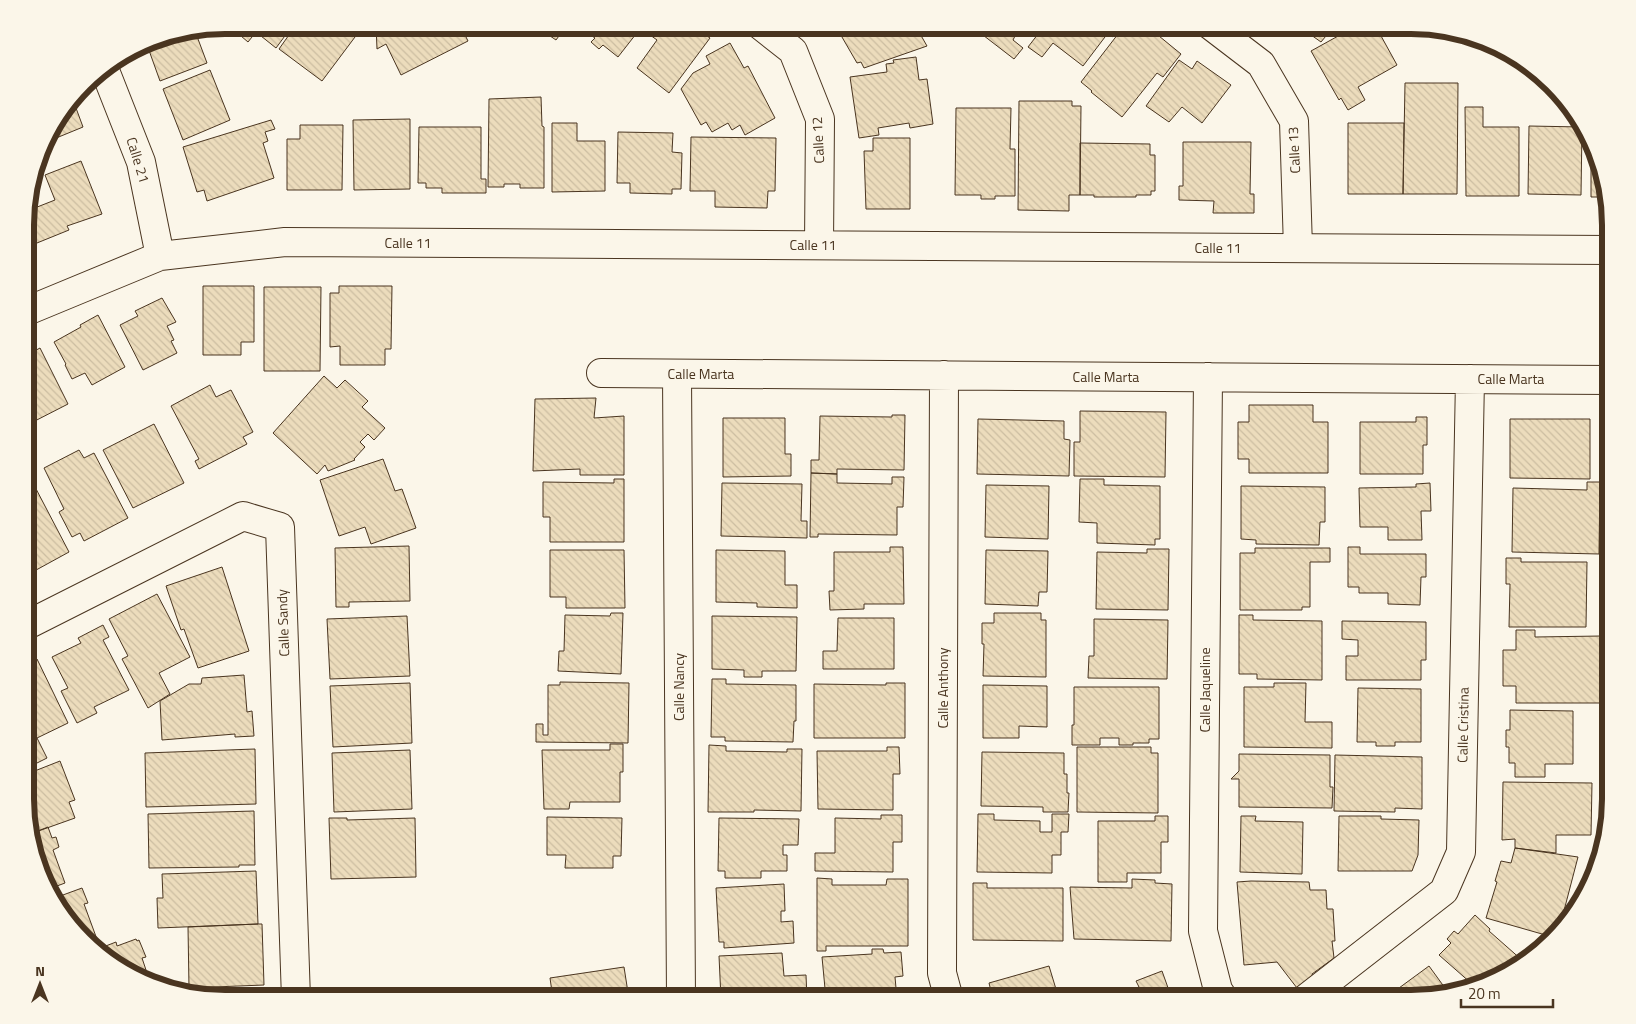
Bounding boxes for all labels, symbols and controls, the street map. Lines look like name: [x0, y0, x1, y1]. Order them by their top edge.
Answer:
street label: Calle 12: [806, 116, 829, 164]
street label: Calle 13: [1282, 126, 1305, 174]
street label: Calle 21: [122, 134, 155, 185]
street label: Calle 11: [385, 232, 431, 253]
street label: Calle 11: [790, 234, 836, 255]
street label: Calle 11: [1195, 237, 1241, 258]
street label: Calle Marta: [668, 363, 734, 384]
street label: Calle Marta: [1073, 366, 1139, 387]
street label: Calle Marta: [1478, 368, 1544, 389]
street label: Calle Sandy: [271, 589, 294, 657]
street label: Calle Anthony: [932, 647, 953, 729]
street label: Calle Jaqueline: [1194, 647, 1215, 733]
street label: Calle Nancy: [668, 653, 689, 721]
street label: Calle Cristina: [1451, 687, 1474, 763]
north arrow: [15, 959, 65, 1009]
text: N: [35, 960, 45, 981]
scale bar: [1461, 976, 1554, 1008]
text: 20 m: [1468, 982, 1501, 1005]

